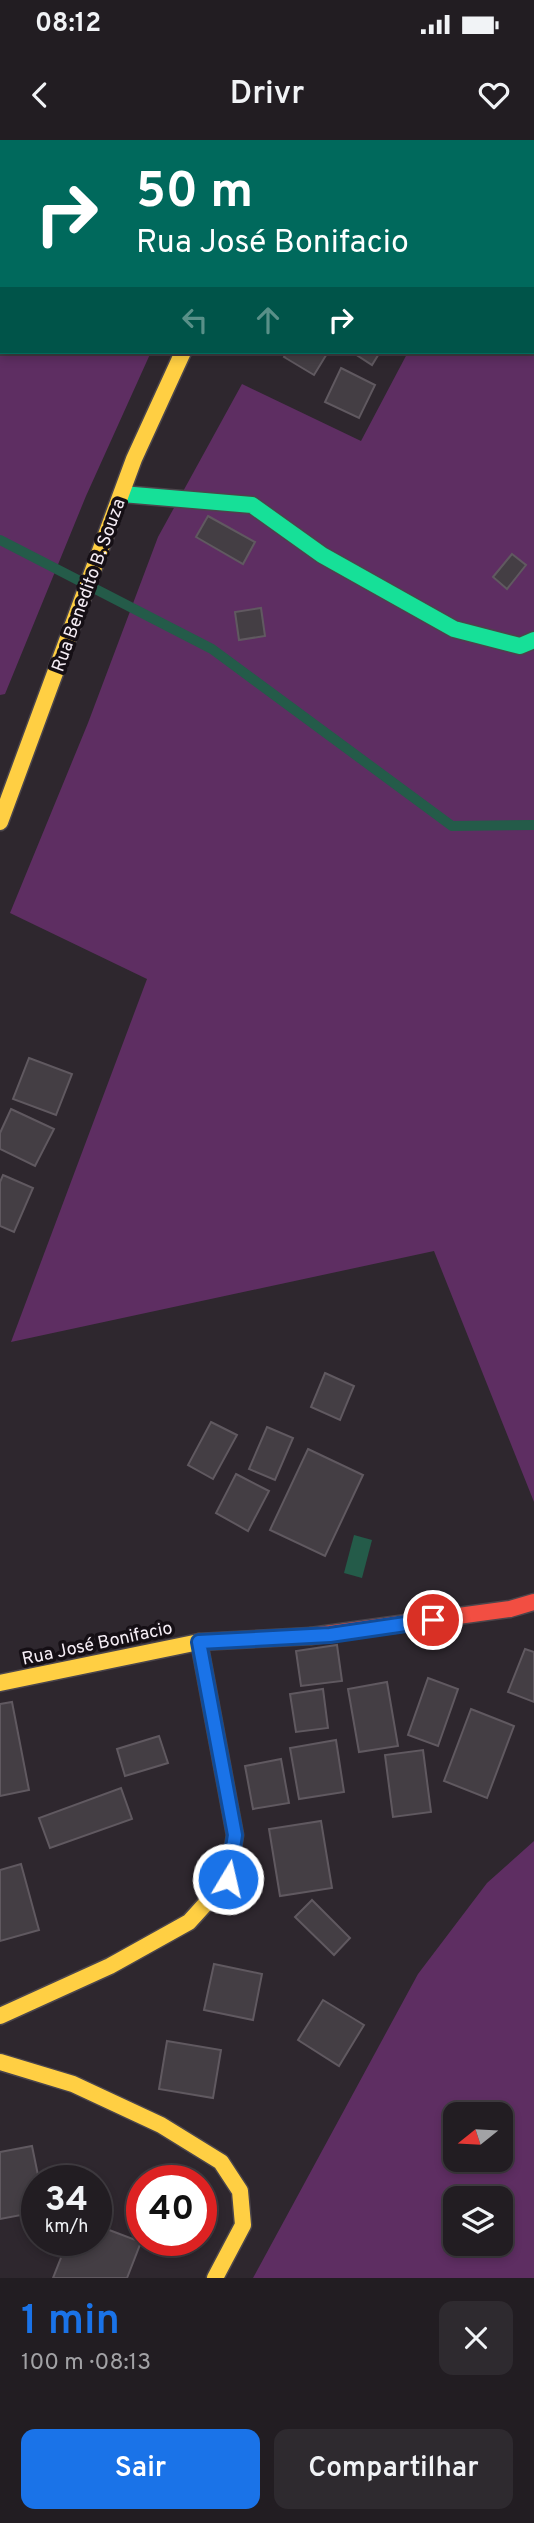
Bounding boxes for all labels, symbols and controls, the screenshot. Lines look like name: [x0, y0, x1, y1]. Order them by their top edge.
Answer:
text: 08:12: [35, 8, 101, 41]
text: Drivr: [230, 75, 304, 115]
icon: back: [21, 76, 59, 114]
icon: heart: [475, 76, 513, 114]
text: 50 m: [136, 163, 253, 225]
icon: right: [21, 168, 112, 259]
text: Rua José Bonifacio: [136, 224, 409, 264]
icon: left: [176, 301, 214, 339]
icon: ahead: [249, 301, 287, 339]
icon: right: [322, 301, 360, 339]
street label: Rua Benedito B. Souza: [47, 496, 131, 675]
pin: [403, 1590, 463, 1650]
icon: arrive: [414, 1601, 452, 1639]
street label: Rua José Bonifacio: [20, 1617, 175, 1672]
position arrow: [191, 1842, 265, 1916]
north arrow: [443, 2102, 513, 2172]
map controls: [443, 2102, 513, 2256]
speed limit sign: 40: [126, 2165, 217, 2256]
text: 34: [45, 2179, 88, 2223]
button: layers: [443, 2186, 513, 2256]
text: km/h: [45, 2216, 88, 2239]
text: 1 min: [21, 2296, 120, 2349]
button: close: [439, 2301, 513, 2375]
text: 100 m · 08:13: [21, 2349, 151, 2378]
button: Sair: [21, 2429, 260, 2509]
button: Compartilhar: [274, 2429, 513, 2509]

